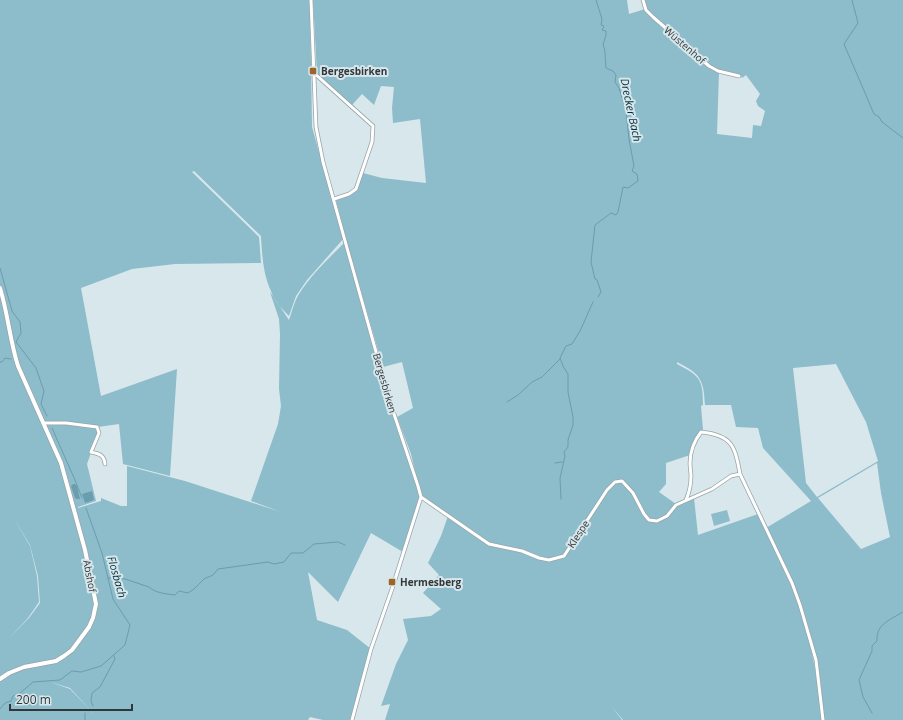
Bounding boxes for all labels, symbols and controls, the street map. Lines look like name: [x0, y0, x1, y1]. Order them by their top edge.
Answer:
street label: Wüstenhof: [661, 23, 709, 67]
place label: Bergesbirken: [321, 64, 387, 78]
marker: Bergesbirken: [308, 66, 318, 76]
water label: Drecker Bach: [617, 77, 646, 143]
street label: Bergesbirken: [370, 351, 400, 415]
street label: Klespe: [564, 517, 592, 551]
water label: Flosbach: [104, 554, 131, 600]
street label: Abshof: [80, 559, 100, 594]
place label: Hermesberg: [400, 575, 462, 589]
marker: Hermesberg: [387, 577, 397, 587]
scale bar: [10, 686, 132, 712]
text: 200 m: [16, 691, 51, 708]

